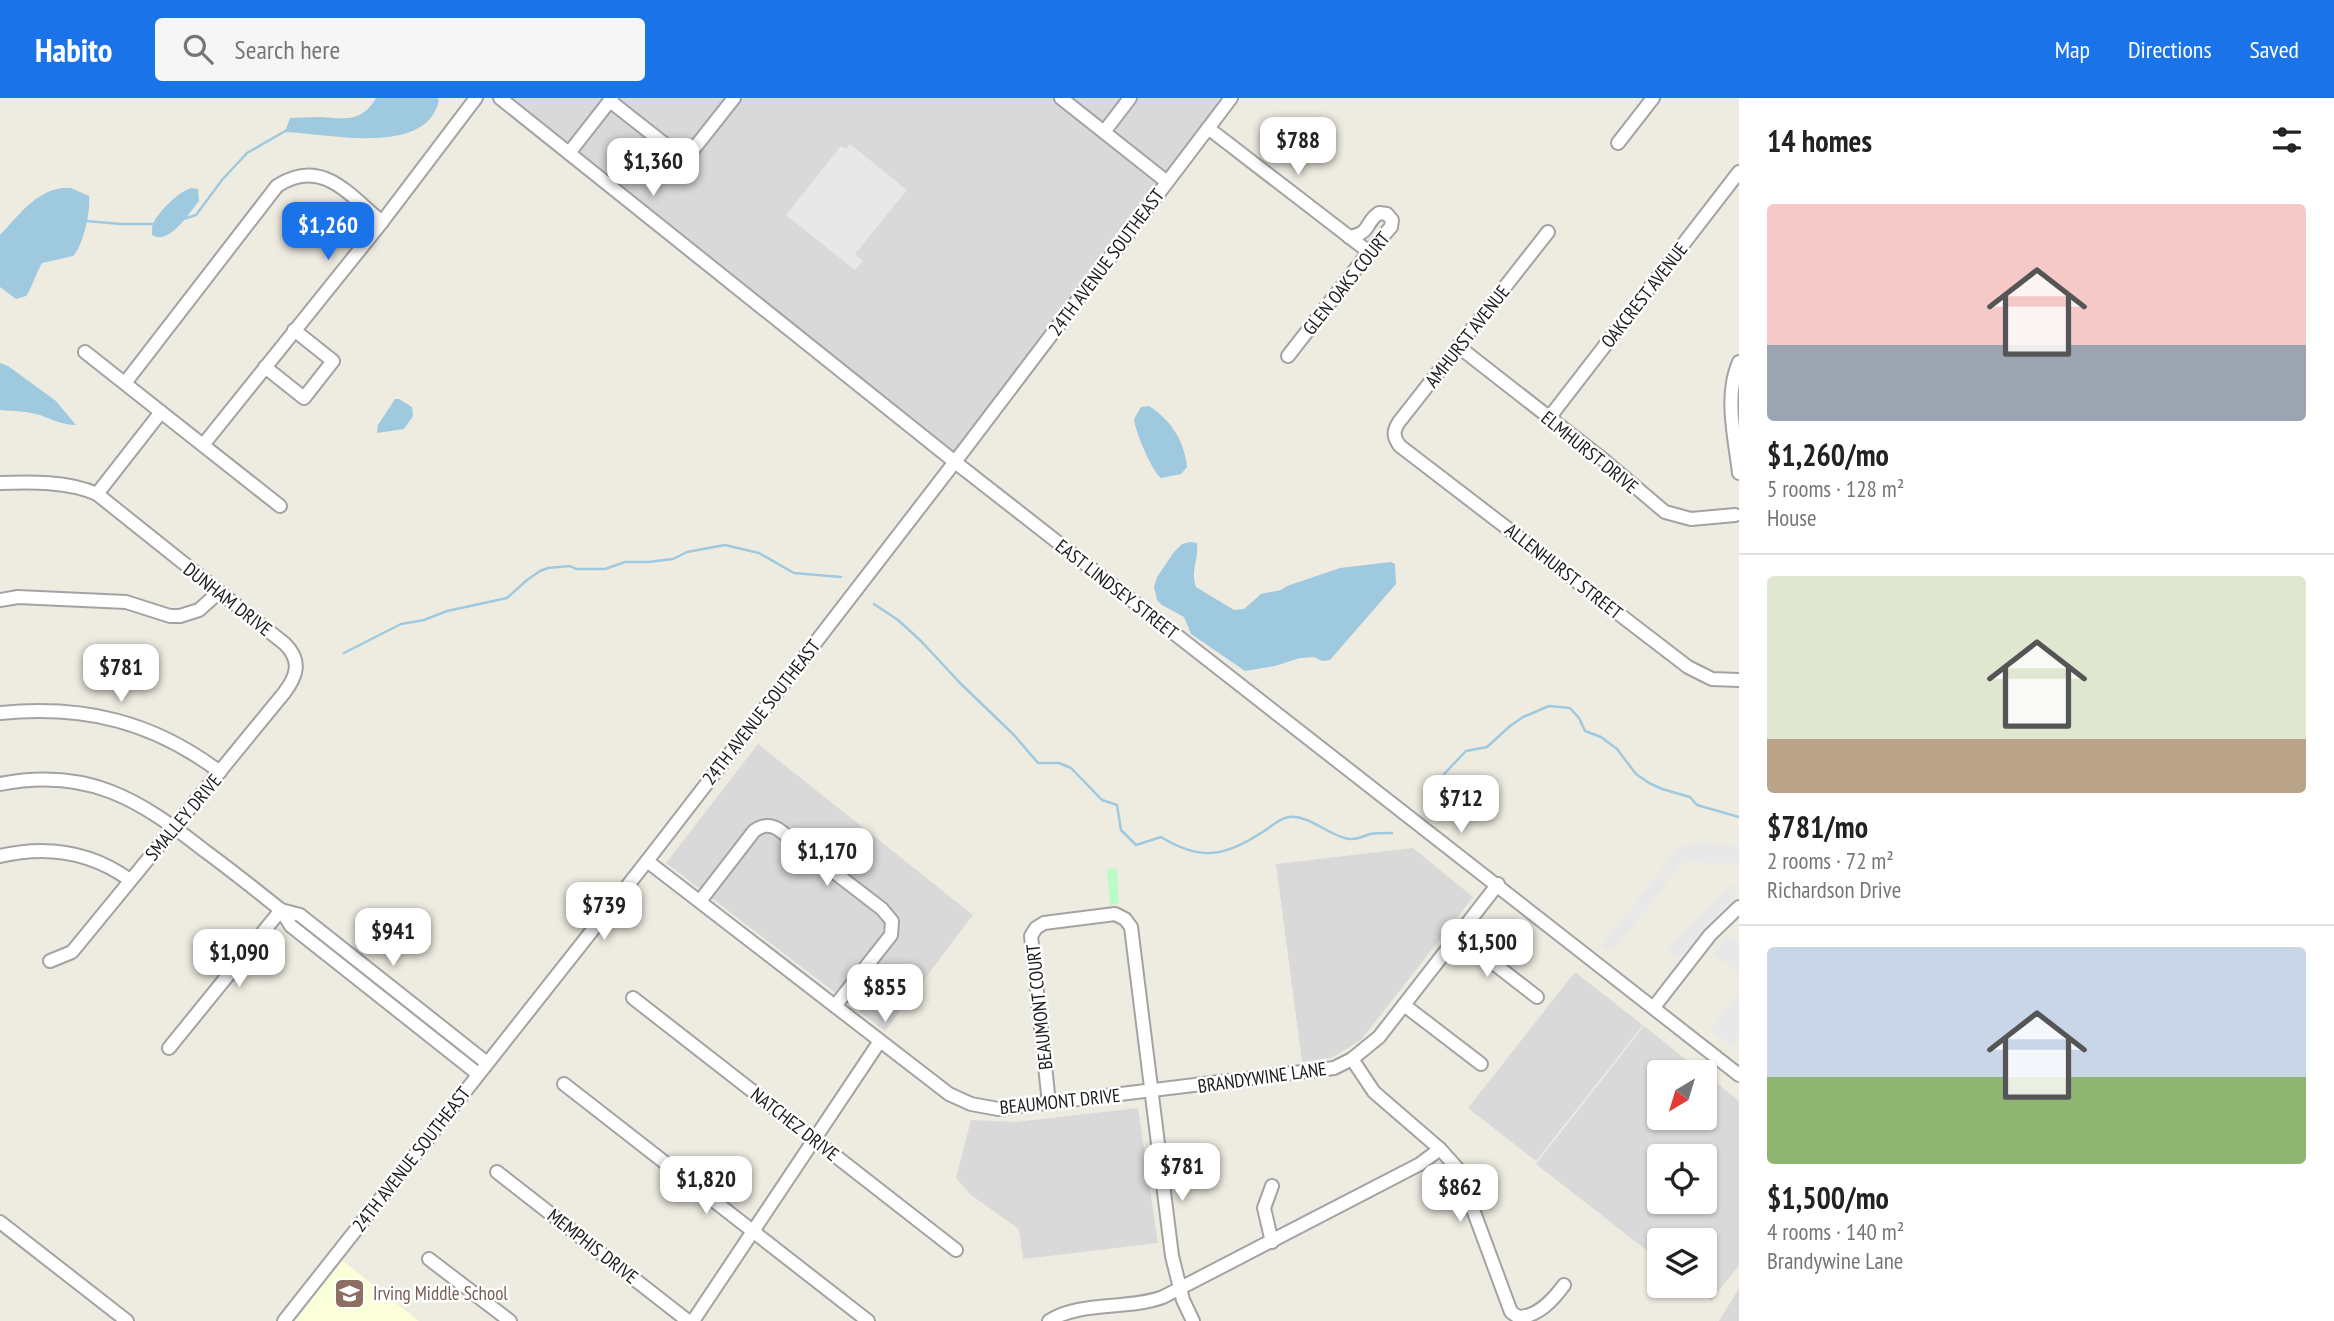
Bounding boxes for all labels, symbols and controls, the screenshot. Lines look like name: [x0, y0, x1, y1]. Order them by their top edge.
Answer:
search box: [155, 18, 645, 81]
text: Habito: [35, 28, 113, 71]
icon: search: [179, 30, 217, 68]
text: Search here: [235, 33, 340, 66]
text: Map: [2055, 34, 2090, 65]
text: Directions: [2128, 34, 2212, 65]
text: Saved: [2250, 34, 2299, 65]
pin: $788: [1257, 118, 1339, 177]
text: 14 homes: [1767, 121, 1872, 160]
icon: filters: [2268, 121, 2306, 159]
text: $788: [1276, 125, 1320, 154]
pin: $1,360: [596, 139, 710, 198]
text: $1,360: [623, 146, 683, 175]
street label: 24TH AVENUE SOUTHEAST: [1043, 183, 1169, 340]
pin: $1,260: [271, 202, 385, 262]
text: $1,260: [298, 210, 358, 239]
street label: GLEN OAKS COURT: [1297, 226, 1395, 339]
street label: OAKCREST AVENUE: [1595, 238, 1693, 352]
icon: home: [1974, 249, 2100, 375]
street label: AMHURST AVENUE: [1420, 280, 1514, 392]
street label: ELMHURST DRIVE: [1537, 406, 1643, 498]
text: $1,260/mo: [1767, 435, 1889, 474]
text: 5 rooms · 128 m²: [1767, 474, 1904, 503]
text: House: [1767, 503, 1817, 532]
street label: ALLENHURST STREET: [1500, 518, 1628, 625]
street label: EAST LINDSEY STREET: [1051, 534, 1183, 645]
street label: DUNHAM DRIVE: [179, 557, 277, 641]
icon: home: [1974, 621, 2100, 747]
street label: 24TH AVENUE SOUTHEAST: [697, 634, 825, 789]
pin: $781: [80, 644, 162, 704]
text: $781: [99, 652, 143, 681]
street label: SMALLEY DRIVE: [140, 769, 226, 865]
pin: $712: [1420, 776, 1502, 835]
text: $712: [1439, 783, 1483, 812]
text: $781/mo: [1767, 807, 1868, 846]
pin: $1,170: [770, 828, 884, 888]
text: $1,170: [797, 836, 857, 865]
text: 2 rooms · 72 m²: [1767, 846, 1894, 875]
text: Richardson Drive: [1767, 875, 1901, 904]
pin: $739: [563, 882, 645, 942]
text: $739: [582, 890, 626, 919]
pin: $941: [352, 908, 434, 968]
text: $941: [371, 916, 415, 945]
pin: $1,500: [1430, 920, 1544, 979]
text: $1,500: [1457, 927, 1517, 956]
pin: $1,090: [182, 930, 296, 989]
text: $1,090: [209, 937, 269, 966]
street label: BEAUMONT COURT: [1020, 943, 1058, 1071]
pin: $855: [844, 964, 926, 1024]
text: $855: [863, 972, 907, 1001]
icon: home: [1974, 992, 2100, 1118]
street label: BRANDYWINE LANE: [1196, 1056, 1328, 1098]
north arrow: [1647, 1060, 1717, 1130]
map controls: [1647, 1060, 1717, 1298]
street label: 24TH AVENUE SOUTHEAST: [347, 1081, 475, 1236]
street label: NATCHEZ DRIVE: [746, 1082, 844, 1166]
street label: BEAUMONT DRIVE: [999, 1083, 1121, 1119]
pin: $781: [1141, 1144, 1223, 1203]
button: locate: [1647, 1144, 1717, 1214]
text: $781: [1160, 1151, 1204, 1180]
pin: $1,820: [649, 1156, 763, 1216]
text: $1,820: [676, 1164, 736, 1193]
pin: $862: [1419, 1164, 1501, 1224]
text: $862: [1438, 1172, 1482, 1201]
text: $1,500/mo: [1767, 1178, 1889, 1217]
street label: MEMPHIS DRIVE: [543, 1203, 643, 1289]
text: 4 rooms · 140 m²: [1767, 1217, 1904, 1246]
button: layers: [1647, 1228, 1717, 1298]
text: Brandywine Lane: [1767, 1246, 1903, 1275]
school or university icon: Irving Middle School: [333, 1276, 367, 1310]
place label: Irving Middle School: [373, 1281, 508, 1305]

